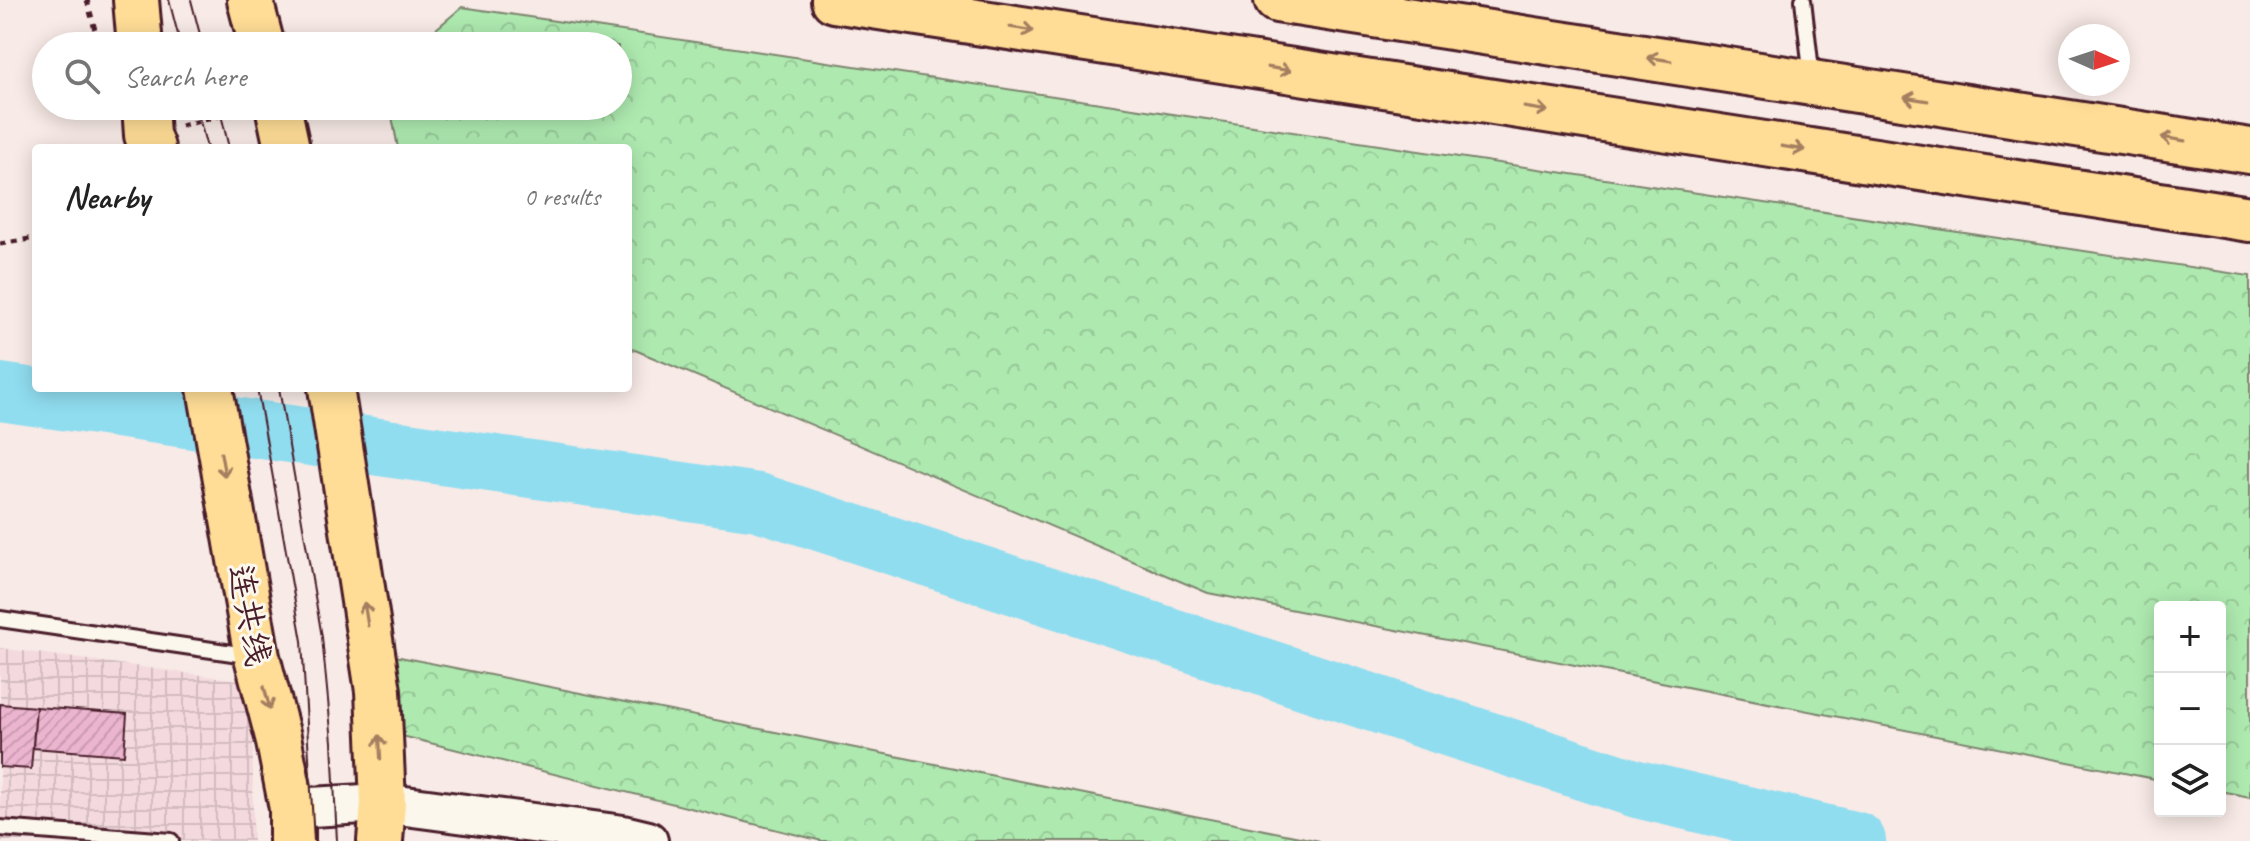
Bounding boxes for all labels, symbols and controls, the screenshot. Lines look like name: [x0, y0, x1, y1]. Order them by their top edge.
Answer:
one-way arrow: [1009, 22, 1034, 37]
north arrow: [2058, 24, 2130, 96]
search box: [32, 32, 632, 120]
one-way arrow: [1647, 51, 1672, 66]
icon: search: [60, 54, 104, 98]
text: Search here: [124, 57, 246, 95]
one-way arrow: [1266, 62, 1291, 77]
one-way arrow: [1904, 91, 1929, 106]
one-way arrow: [1523, 102, 1548, 117]
one-way arrow: [2161, 131, 2186, 146]
one-way arrow: [1779, 142, 1805, 157]
text: Nearby: [64, 175, 150, 218]
text: 0 results: [524, 180, 600, 213]
one-way arrow: [216, 452, 231, 477]
street label: 连共线: [219, 561, 280, 669]
map controls: [2154, 601, 2226, 817]
button: +: [2154, 601, 2226, 673]
one-way arrow: [358, 602, 373, 627]
button: −: [2154, 673, 2226, 745]
one-way arrow: [261, 684, 276, 710]
one-way arrow: [373, 734, 388, 761]
button: layers: [2154, 745, 2226, 817]

